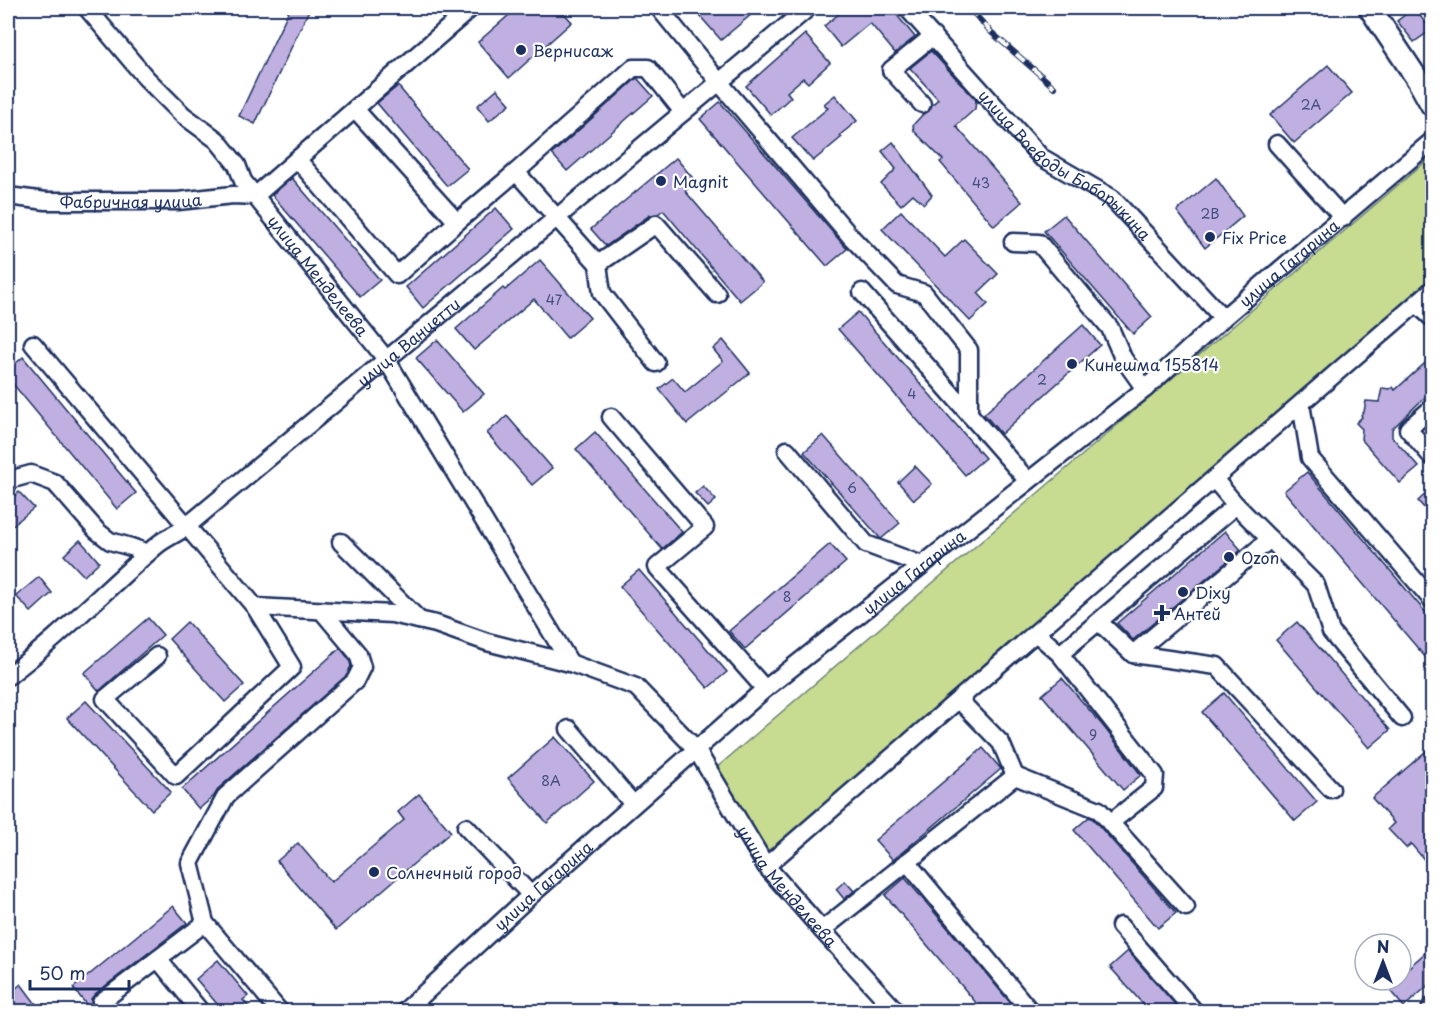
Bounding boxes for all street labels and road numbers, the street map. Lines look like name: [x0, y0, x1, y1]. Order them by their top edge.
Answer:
street label: улица Воеводы Боборыкина: [973, 84, 1157, 245]
street label: Фабричная улица: [60, 187, 203, 213]
street label: улица Менделеева: [263, 209, 375, 341]
street label: улица Гагарина: [1233, 213, 1344, 312]
street label: улица Ванцетти: [351, 291, 465, 392]
street label: улица Гагарина: [857, 523, 970, 620]
street label: улица Менделеева: [732, 821, 843, 952]
street label: улица Гагарина: [488, 835, 597, 936]

